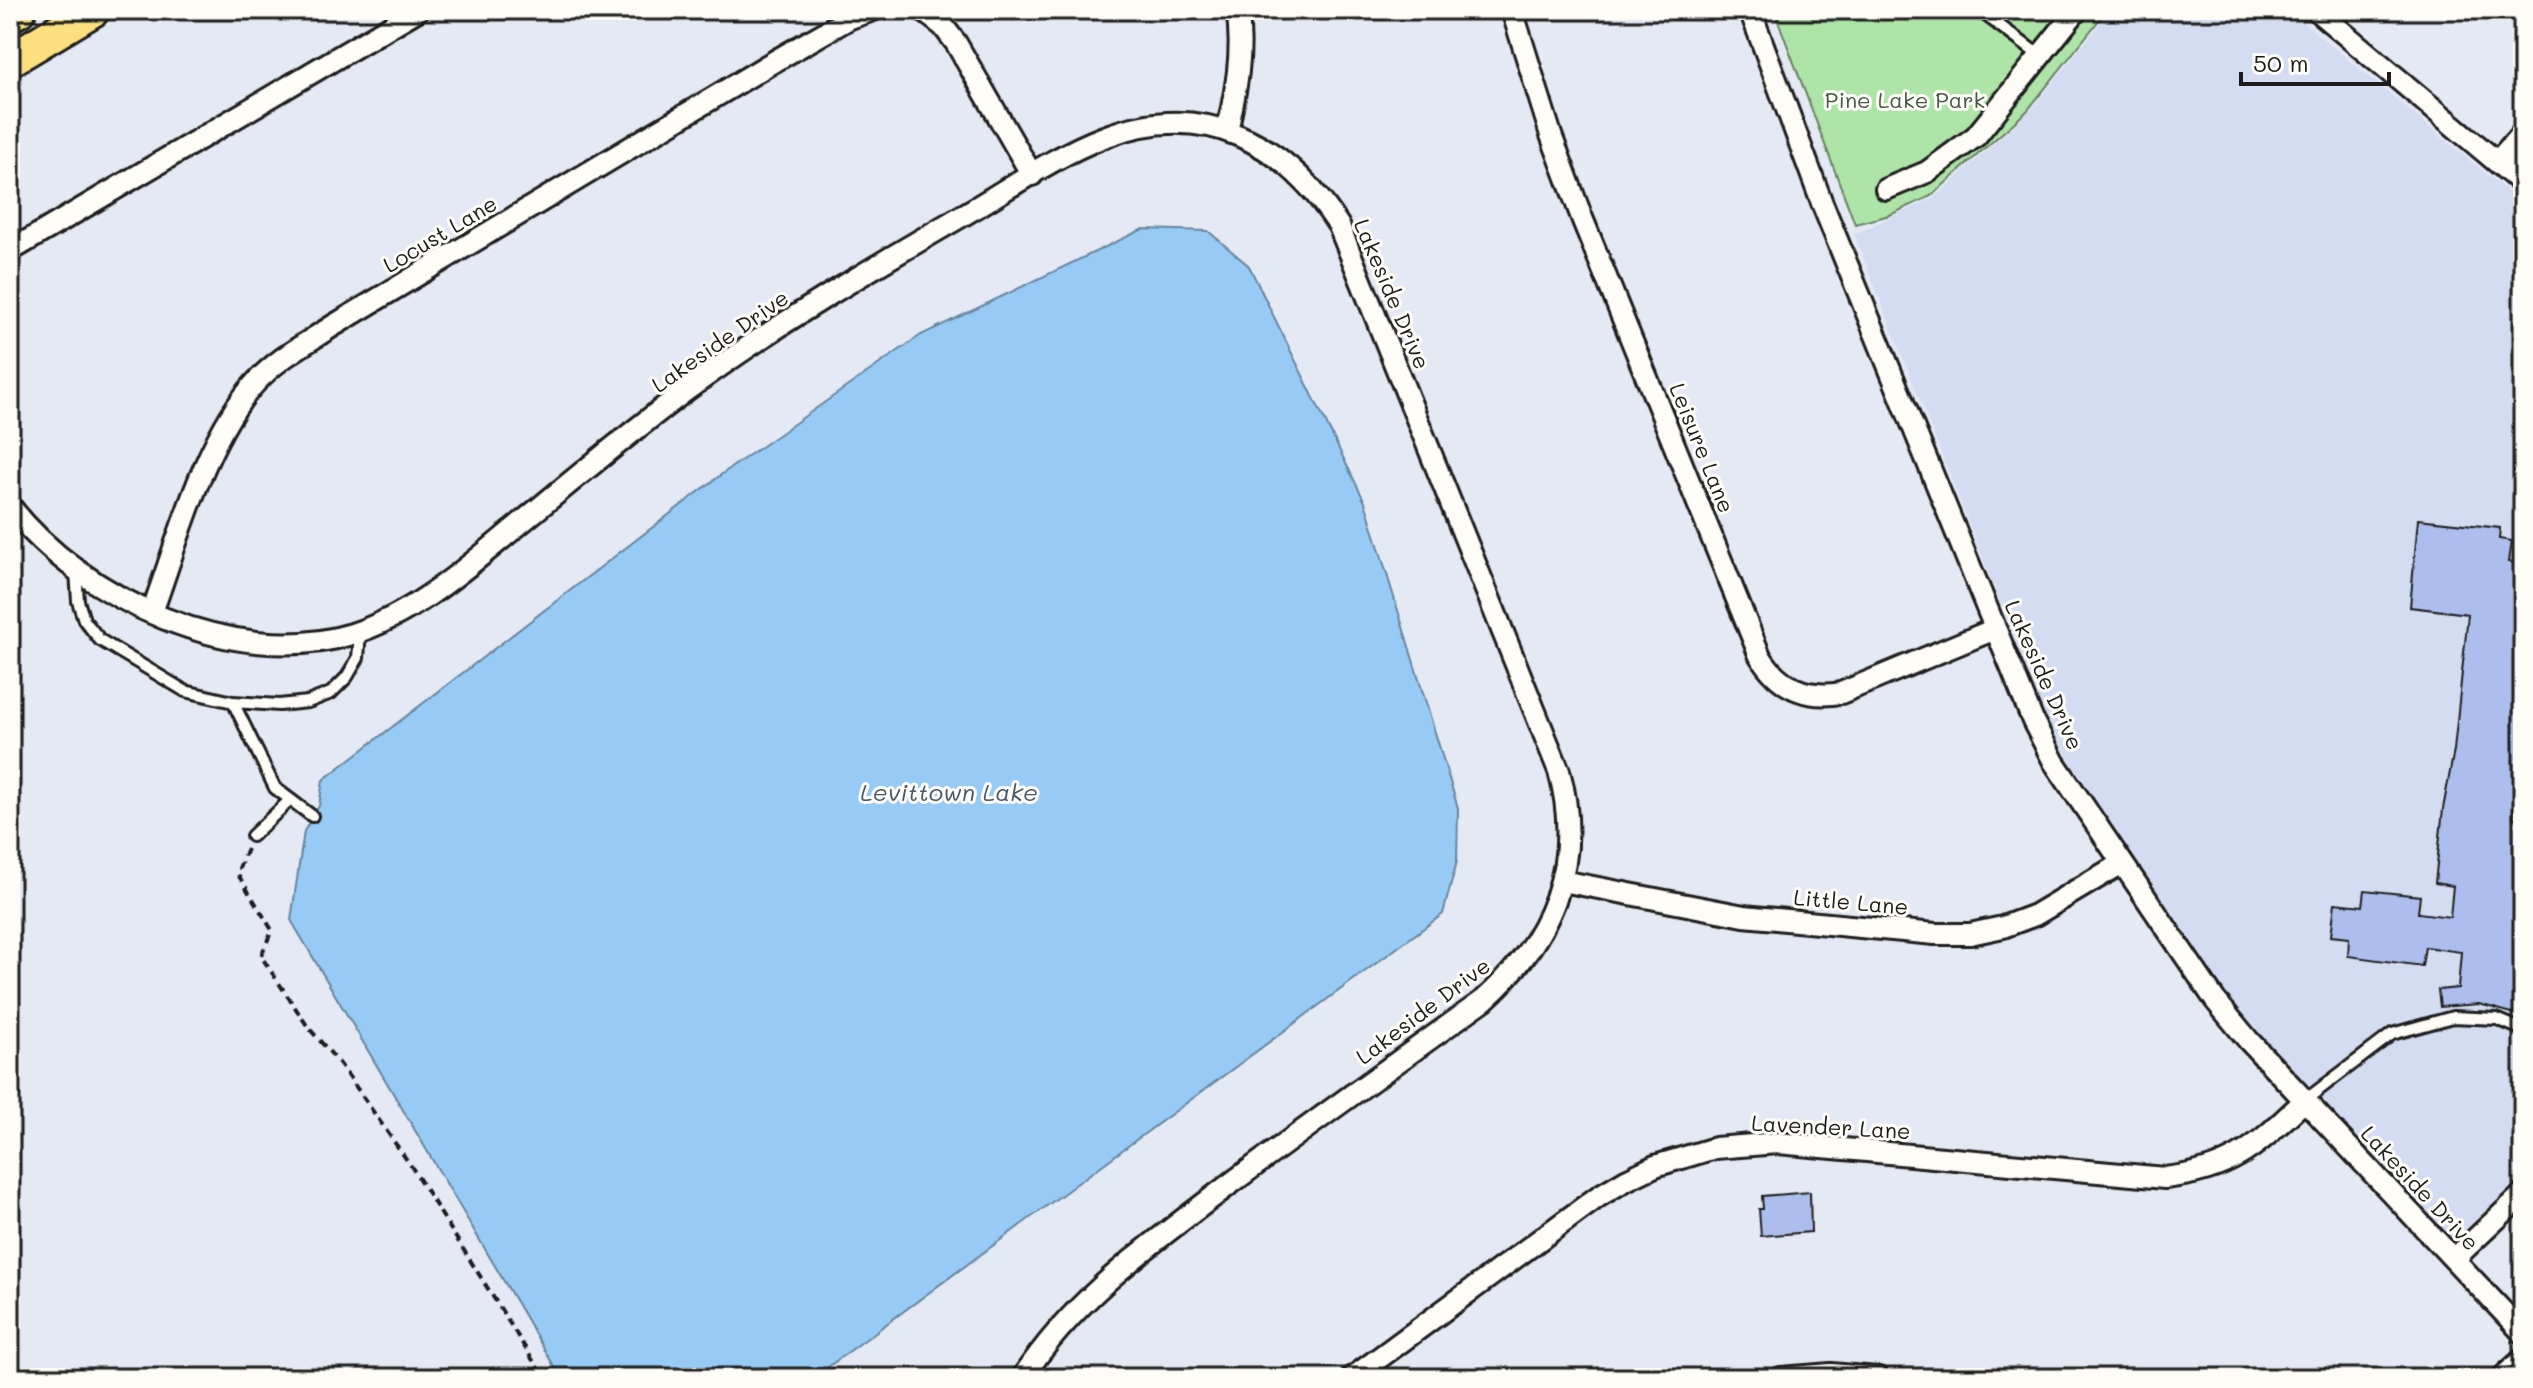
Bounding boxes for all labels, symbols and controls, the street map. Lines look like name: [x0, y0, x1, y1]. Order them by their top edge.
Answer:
scale bar: [2241, 36, 2389, 86]
text: 50 m: [2253, 47, 2309, 78]
park label: Pine Lake Park: [1825, 85, 1985, 114]
street label: Locust Lane: [377, 188, 502, 279]
street label: Lakeside Drive: [1348, 214, 1437, 373]
street label: Lakeside Drive: [646, 283, 794, 399]
street label: Leisure Lane: [1663, 379, 1742, 517]
street label: Lakeside Drive: [1999, 595, 2090, 754]
water label: Levittown Lake: [860, 776, 1038, 807]
street label: Little Lane: [1793, 882, 1910, 921]
street label: Lakeside Drive: [1350, 951, 1496, 1071]
street label: Lavender Lane: [1751, 1108, 1911, 1145]
street label: Lakeside Drive: [2355, 1119, 2486, 1256]

